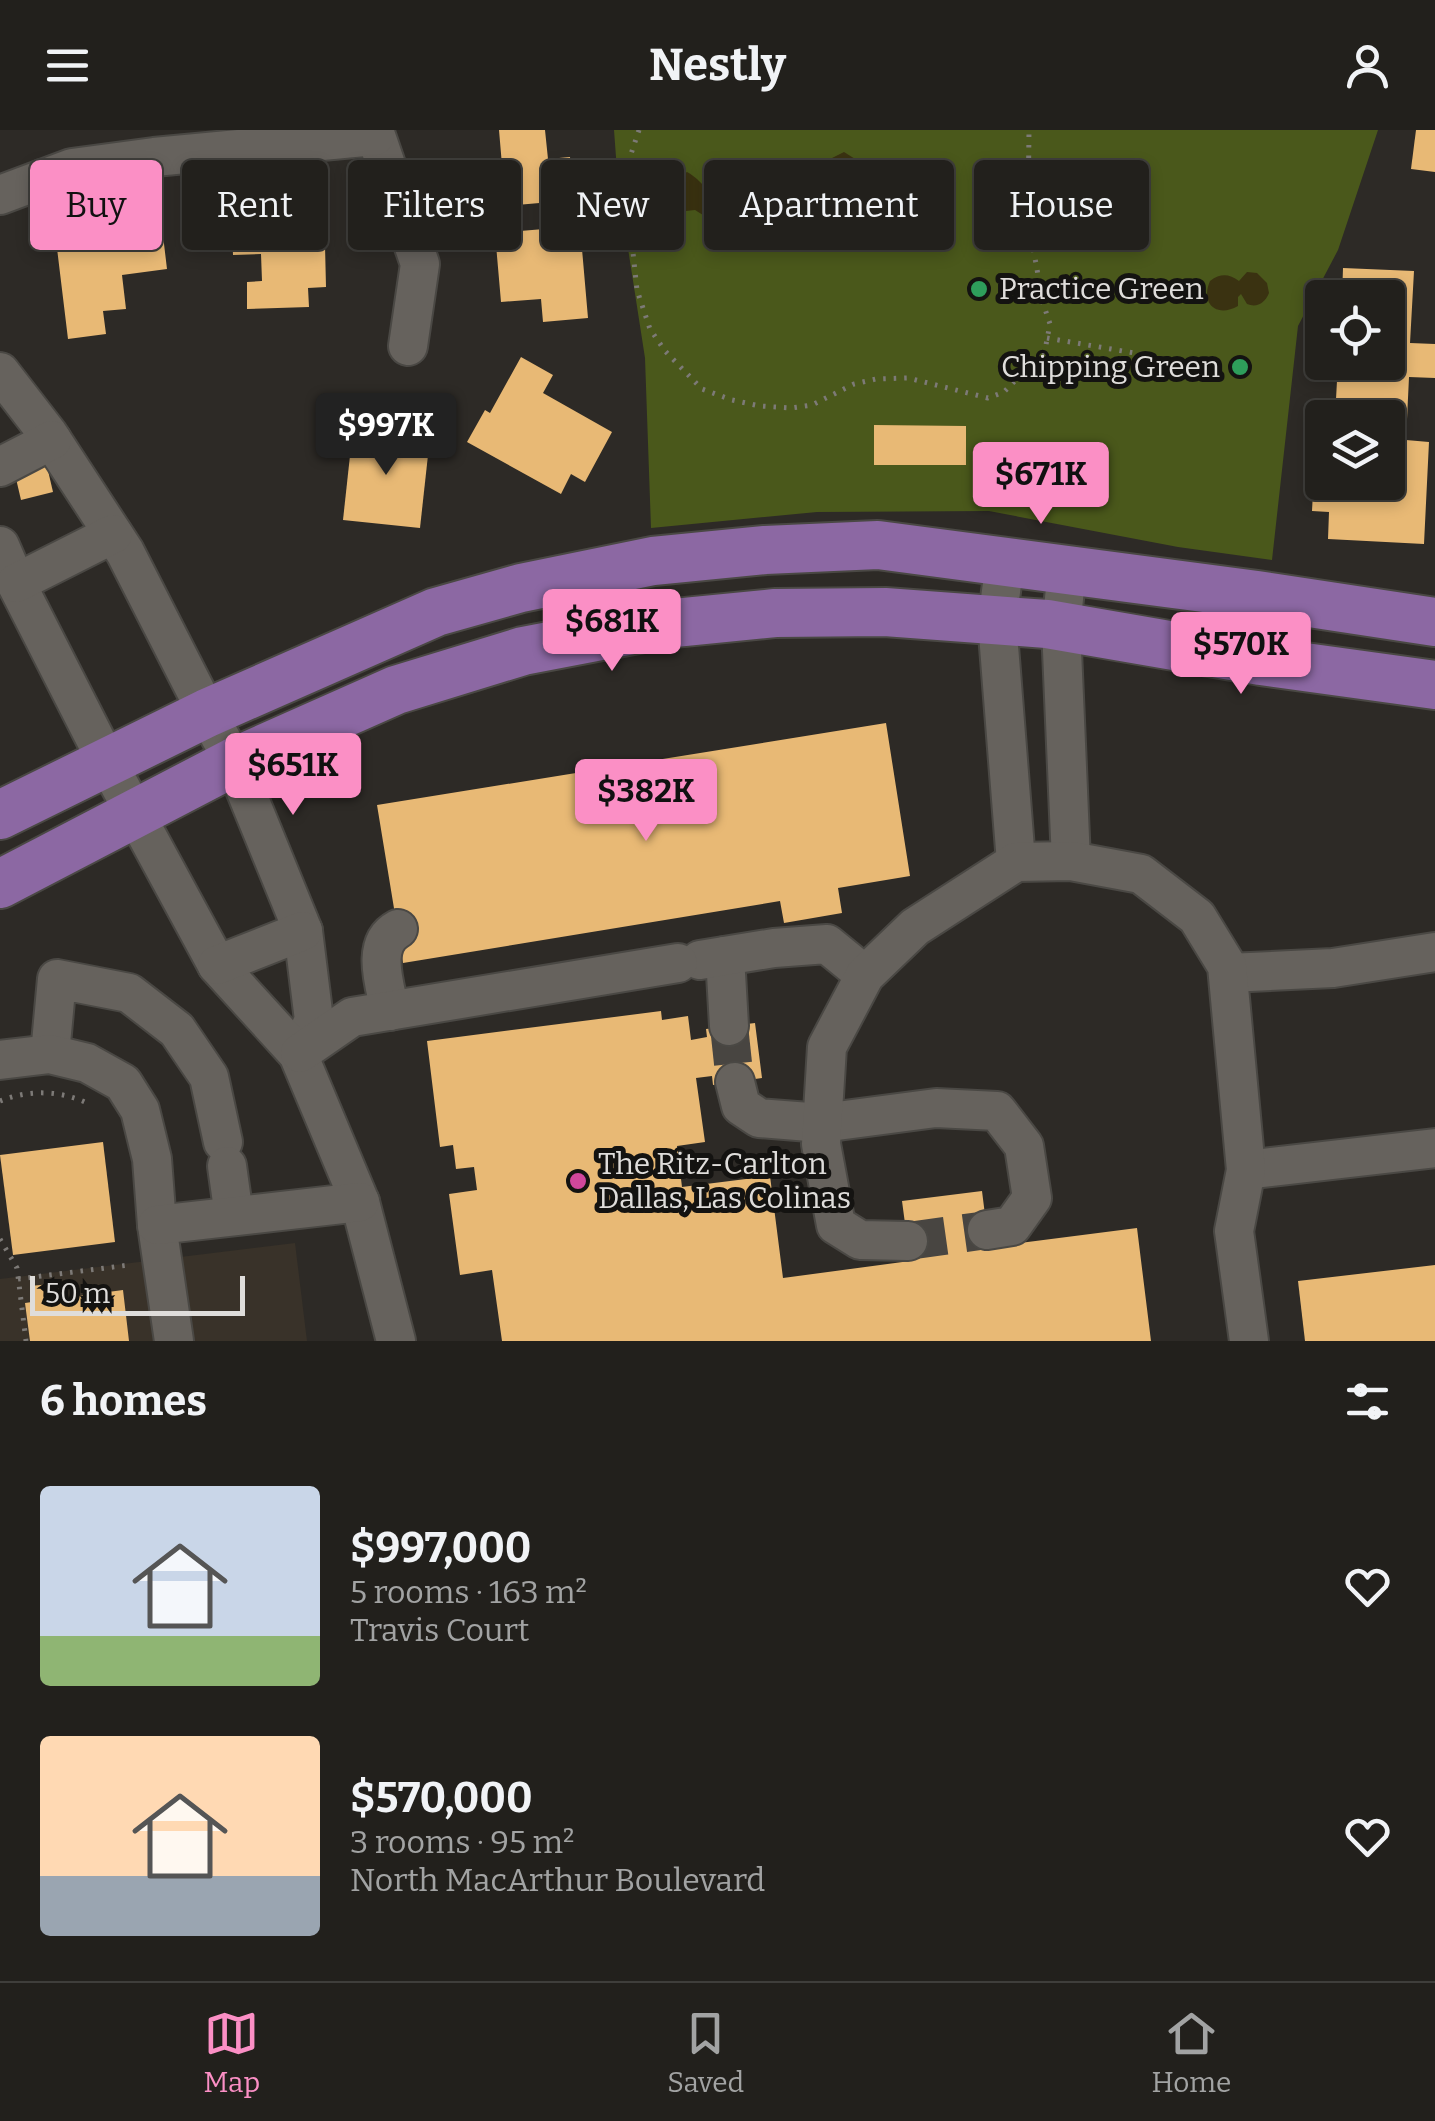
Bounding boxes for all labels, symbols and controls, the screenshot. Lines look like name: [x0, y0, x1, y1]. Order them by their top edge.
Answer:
icon: menu: [40, 38, 95, 93]
text: Nestly: [649, 38, 786, 92]
icon: person: [1340, 38, 1395, 93]
chip: Buy: [30, 160, 162, 250]
chip: Rent: [182, 160, 328, 250]
chip: Filters: [348, 160, 521, 250]
chip: New: [541, 160, 684, 250]
chip: Apartment: [704, 160, 954, 250]
chip: House: [974, 160, 1149, 250]
place label: Practice Green: [999, 271, 1204, 307]
marker: Practice Green: [968, 278, 990, 300]
map controls: [1305, 280, 1405, 500]
button: locate: [1305, 280, 1405, 380]
place label: Chipping Green: [1001, 349, 1220, 385]
marker: Chipping Green: [1229, 356, 1251, 378]
pin: $997K: [316, 393, 456, 478]
button: layers: [1305, 400, 1405, 500]
text: $997K: [338, 406, 434, 444]
pin: $671K: [971, 442, 1111, 527]
text: $671K: [995, 455, 1087, 493]
pin: $681K: [542, 589, 682, 674]
text: $681K: [565, 602, 659, 640]
pin: $570K: [1171, 612, 1311, 697]
text: $570K: [1193, 625, 1289, 663]
pin: $651K: [223, 733, 363, 818]
text: $651K: [247, 746, 339, 784]
pin: $382K: [576, 759, 716, 844]
text: $382K: [597, 772, 695, 810]
place label: The Ritz-Carlton Dallas, Las Colinas: [598, 1146, 851, 1216]
marker: The Ritz-Carlton Dallas, Las Colinas: [567, 1170, 589, 1192]
scale bar: [30, 1271, 245, 1316]
text: 50 m: [45, 1277, 110, 1310]
icon: filters: [1340, 1374, 1395, 1429]
text: 6 homes: [40, 1376, 207, 1426]
text: $997,000: [350, 1523, 531, 1573]
icon: home: [120, 1526, 240, 1646]
icon: heart: [1340, 1559, 1395, 1614]
text: 5 rooms · 163 m²: [350, 1573, 587, 1611]
text: Travis Court: [350, 1611, 529, 1649]
text: $570,000: [350, 1773, 533, 1823]
icon: home: [120, 1776, 240, 1896]
icon: heart: [1340, 1809, 1395, 1864]
text: 3 rooms · 95 m²: [350, 1823, 574, 1861]
text: North MacArthur Boulevard: [350, 1861, 765, 1899]
tab: Map: [204, 2006, 260, 2099]
tab: Saved: [667, 2006, 744, 2099]
tab: Home: [1151, 2006, 1231, 2099]

